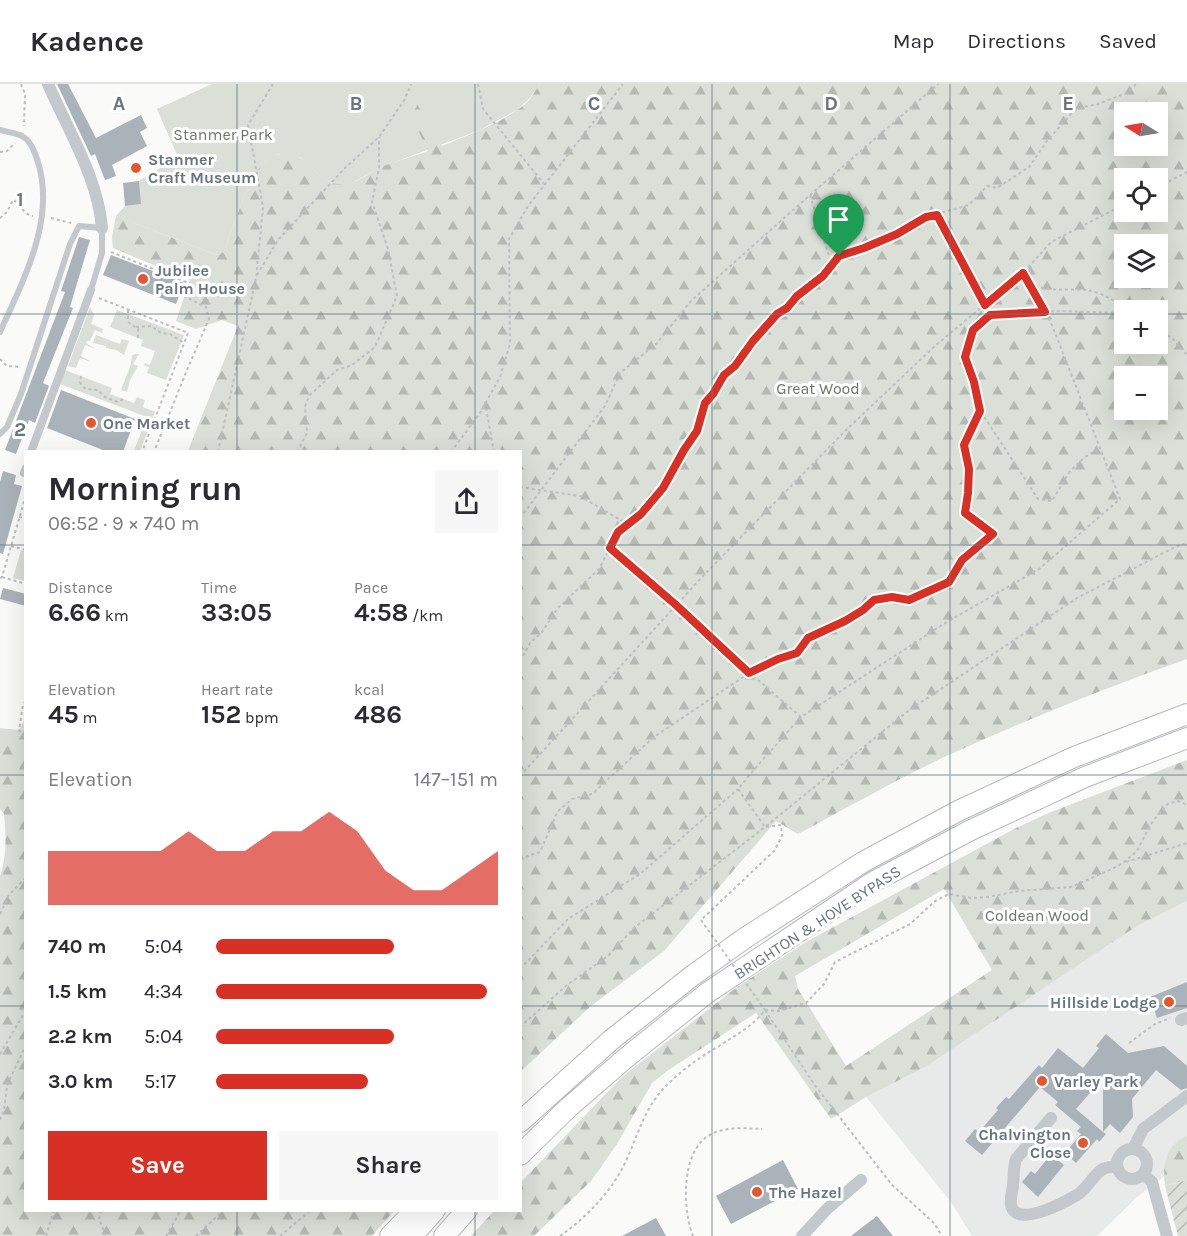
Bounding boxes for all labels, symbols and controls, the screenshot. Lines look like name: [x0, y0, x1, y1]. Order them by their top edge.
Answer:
text: Kadence: [30, 25, 144, 58]
text: Map: [893, 29, 934, 53]
text: Directions: [967, 29, 1066, 53]
text: Saved: [1099, 29, 1157, 53]
text: A: [113, 92, 126, 115]
text: B: [350, 92, 362, 115]
text: C: [588, 92, 600, 115]
text: D: [824, 92, 838, 115]
text: E: [1062, 92, 1074, 115]
north arrow: [1114, 102, 1168, 156]
map controls: [1114, 102, 1168, 420]
park label: Stanmer Park: [173, 125, 273, 144]
place label: Stanmer Craft Museum: [148, 150, 256, 187]
marker: Stanmer Craft Museum: [129, 161, 143, 175]
button: locate: [1114, 168, 1168, 222]
text: 1: [16, 188, 24, 211]
pin: [813, 194, 864, 256]
icon: arrive: [822, 203, 855, 236]
button: layers: [1114, 234, 1168, 288]
place label: Jubilee Palm House: [155, 261, 245, 298]
marker: Jubilee Palm House: [136, 272, 150, 286]
button: +: [1114, 300, 1168, 354]
button: −: [1114, 366, 1168, 420]
park label: Great Wood: [776, 379, 860, 398]
place label: One Market: [103, 414, 190, 433]
marker: One Market: [84, 416, 98, 430]
text: 2: [14, 418, 26, 441]
text: Morning run: [48, 470, 242, 508]
button: share: [435, 470, 498, 533]
text: 06:52 · 9 × 740 m: [48, 512, 199, 535]
text: Distance: [48, 578, 113, 597]
text: Time: [201, 578, 237, 597]
text: Pace: [354, 578, 388, 597]
text: 6.66: [48, 597, 101, 628]
text: 33:05: [201, 597, 272, 628]
text: 4:58: [354, 597, 408, 628]
text: km: [101, 606, 129, 625]
text: /km: [408, 606, 443, 625]
text: Elevation: [48, 680, 116, 699]
text: Heart rate: [201, 680, 273, 699]
text: kcal: [354, 680, 385, 699]
text: 45: [48, 699, 79, 730]
text: 152: [201, 699, 241, 730]
text: 486: [354, 699, 402, 730]
text: m: [79, 708, 97, 727]
text: bpm: [241, 708, 279, 727]
text: Elevation: [48, 768, 133, 791]
text: 147–151 m: [413, 768, 498, 791]
street label: BRIGHTON & HOVE BYPASS: [730, 861, 904, 983]
park label: Coldean Wood: [985, 906, 1089, 925]
text: 740 m: [48, 935, 107, 958]
text: 5:04: [144, 935, 183, 958]
text: 1.5 km: [48, 980, 107, 1003]
text: 4:34: [144, 980, 183, 1003]
place label: Hillside Lodge: [1050, 993, 1157, 1012]
marker: Hillside Lodge: [1162, 995, 1176, 1009]
text: 2.2 km: [48, 1025, 112, 1048]
text: 5:04: [144, 1025, 183, 1048]
text: 3.0 km: [48, 1070, 113, 1093]
text: 5:17: [144, 1070, 176, 1093]
place label: Varley Park: [1054, 1072, 1139, 1091]
marker: Varley Park: [1035, 1074, 1049, 1088]
place label: Chalvington Close: [978, 1125, 1071, 1162]
button: Save: [48, 1131, 267, 1200]
button: Share: [279, 1131, 498, 1200]
marker: Chalvington Close: [1076, 1136, 1090, 1150]
place label: The Hazel: [769, 1183, 842, 1202]
marker: The Hazel: [750, 1185, 764, 1199]

